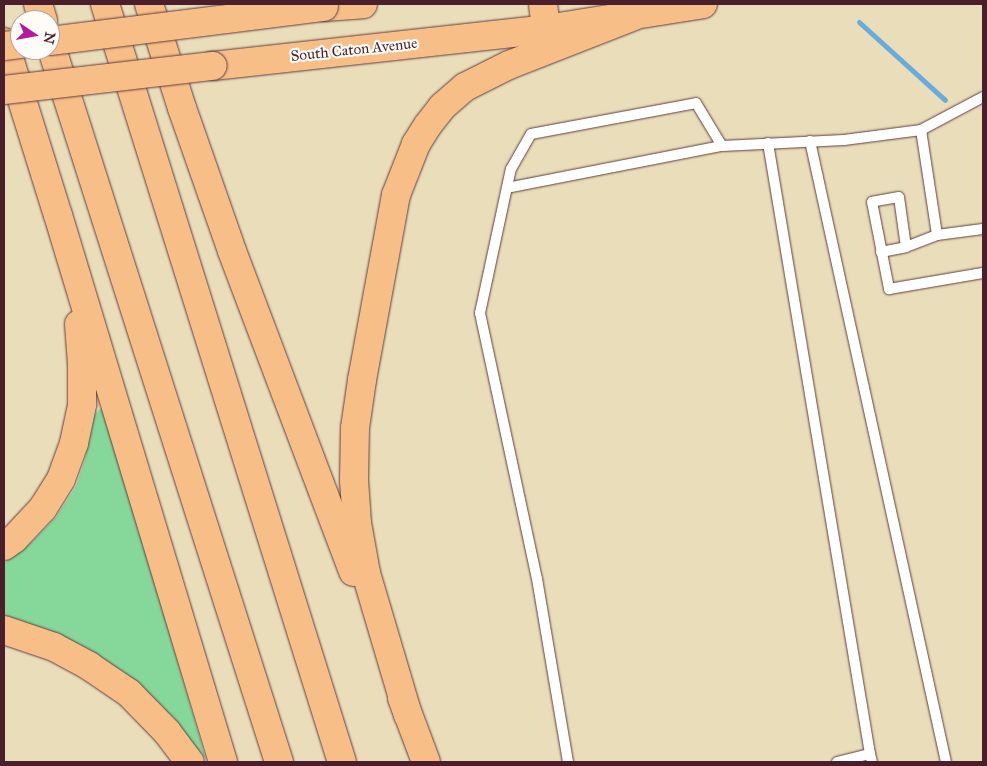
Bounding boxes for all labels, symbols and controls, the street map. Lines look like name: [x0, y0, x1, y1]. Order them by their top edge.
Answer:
north arrow: [10, 10, 60, 60]
text: N: [40, 30, 59, 46]
street label: South Caton Avenue: [290, 34, 418, 66]

